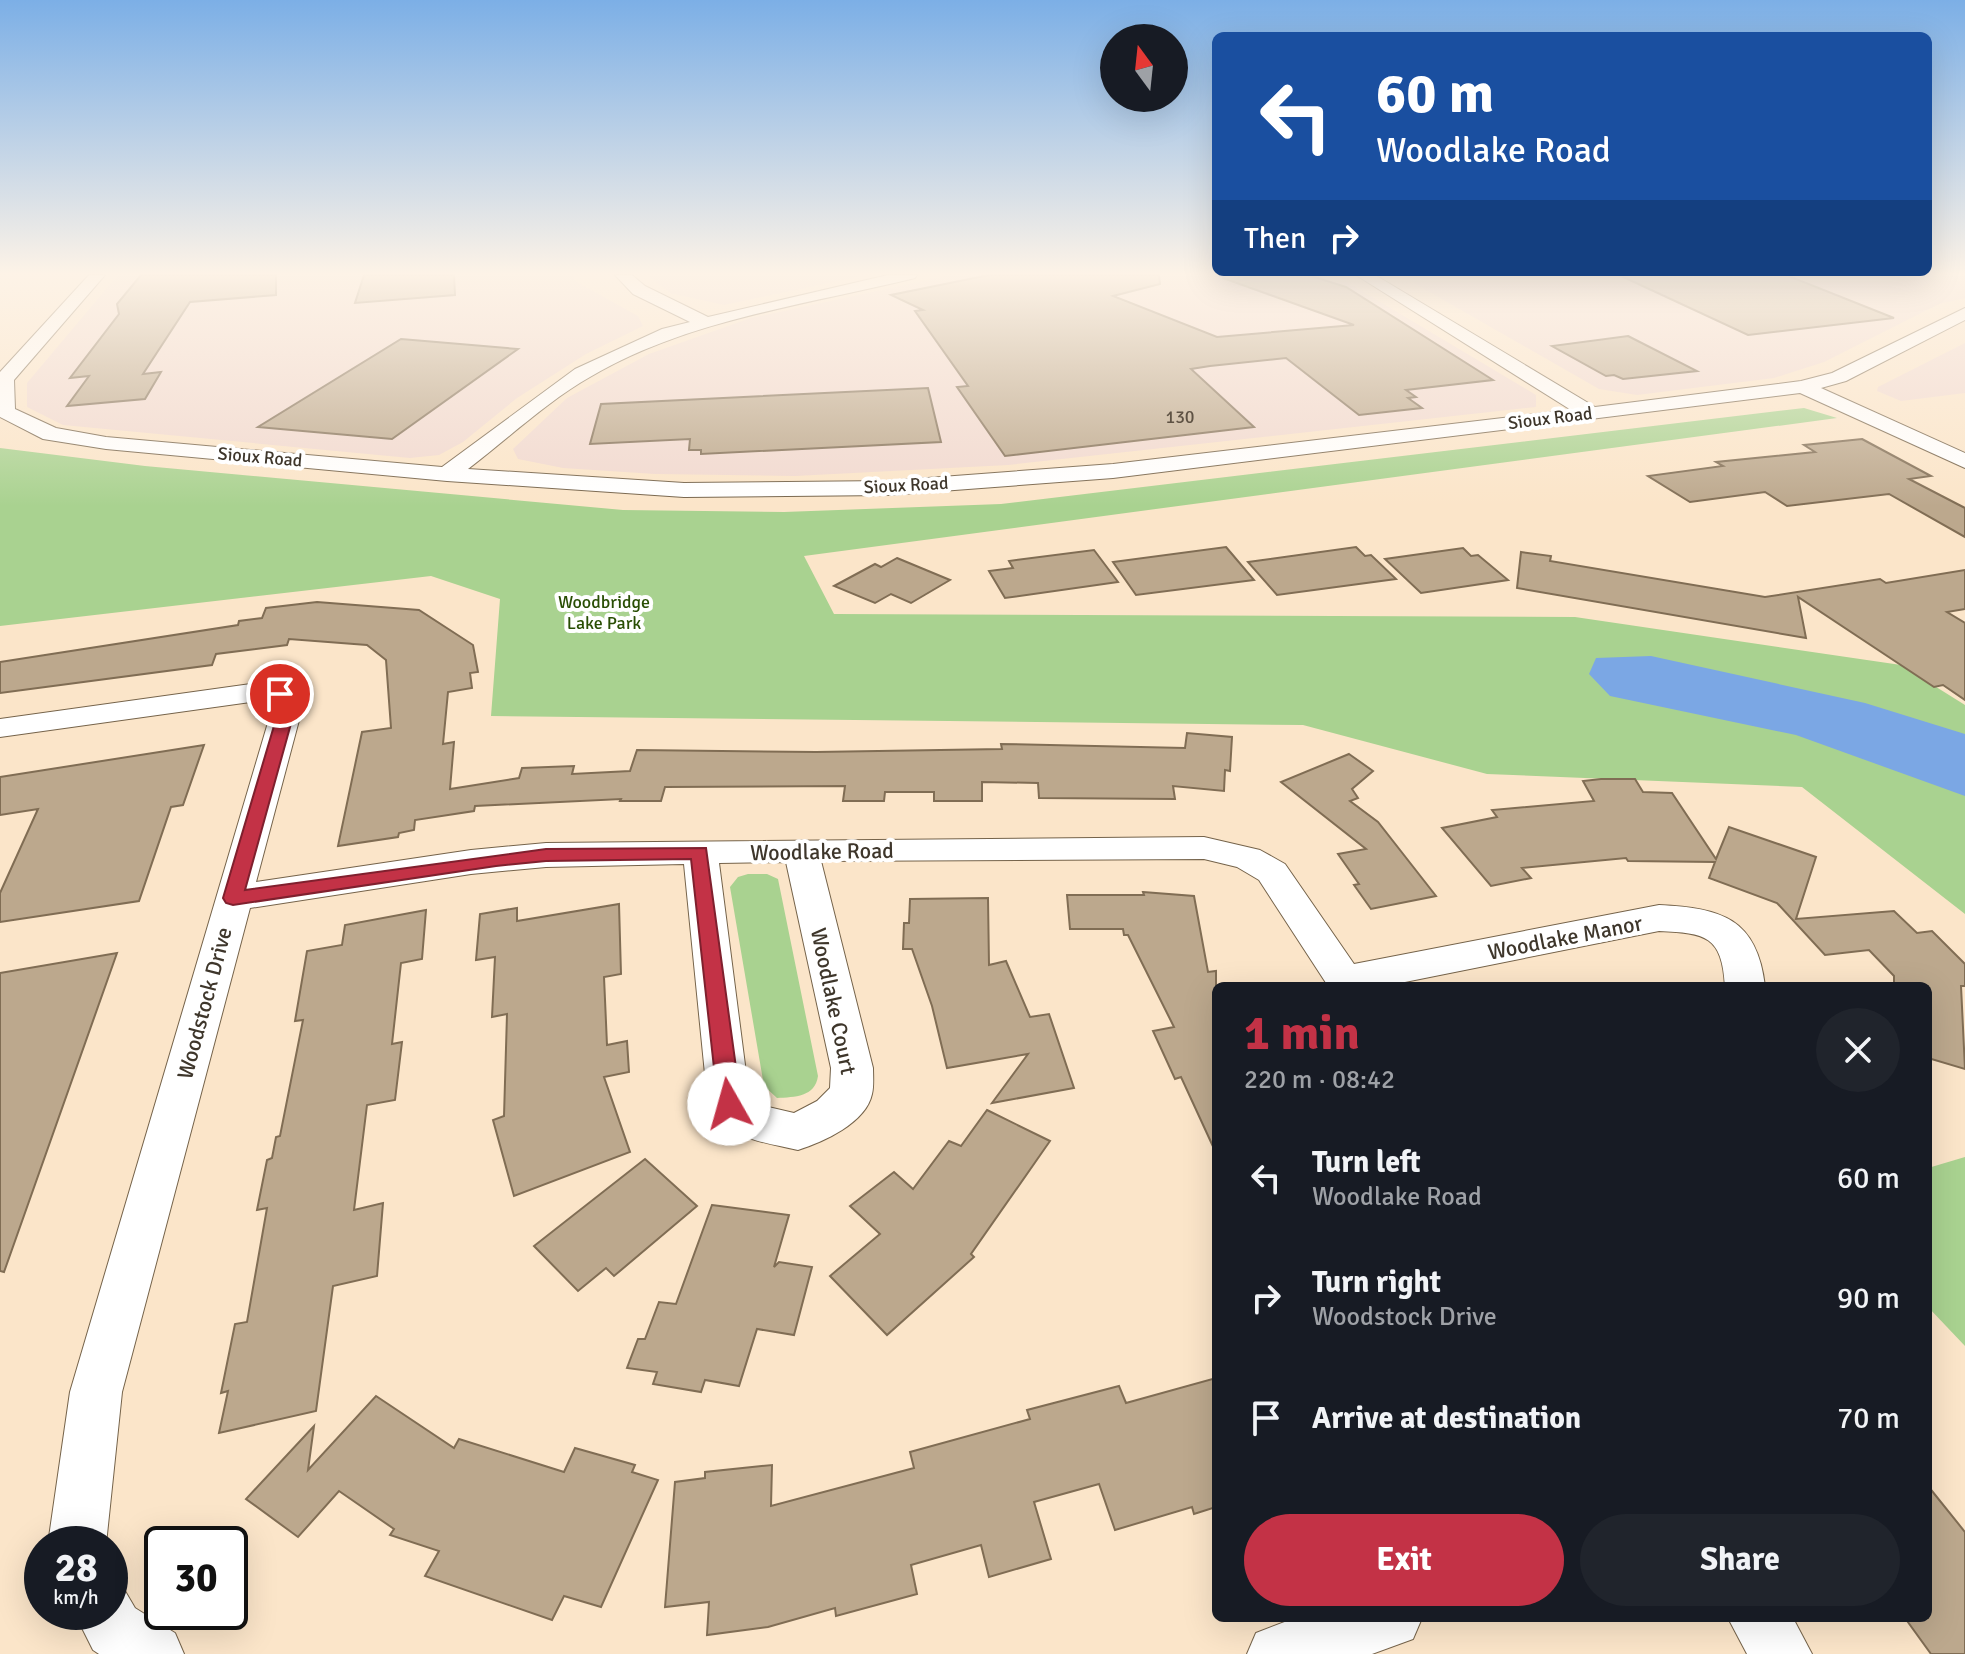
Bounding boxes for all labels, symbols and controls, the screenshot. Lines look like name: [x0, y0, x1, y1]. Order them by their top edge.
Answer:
north arrow: [1100, 24, 1188, 112]
map controls: [1100, 24, 1188, 112]
text: 60 m: [1376, 59, 1494, 128]
icon: left: [1244, 64, 1348, 168]
text: Woodlake Road: [1376, 128, 1611, 173]
icon: right: [1322, 216, 1366, 260]
text: Then: [1244, 220, 1306, 257]
street label: Sioux Road: [1507, 402, 1593, 434]
house number: 130: [1165, 406, 1195, 428]
street label: Sioux Road: [217, 442, 303, 472]
street label: Sioux Road: [863, 472, 949, 498]
park label: Woodbridge Lake Park: [558, 591, 650, 634]
pin: [246, 660, 314, 728]
icon: arrive: [258, 672, 302, 716]
street label: Woodlake Road: [750, 837, 894, 866]
street label: Woodlake Manor: [1485, 909, 1645, 966]
street label: Woodstock Drive: [171, 924, 238, 1082]
street label: Woodlake Court: [805, 925, 862, 1077]
text: 1 min: [1244, 1004, 1360, 1063]
button: close: [1816, 1008, 1900, 1092]
position arrow: [687, 1062, 771, 1146]
text: 220 m · 08:42: [1244, 1064, 1395, 1096]
text: Turn left: [1312, 1144, 1421, 1181]
icon: left: [1244, 1156, 1288, 1200]
text: 60 m: [1837, 1160, 1900, 1197]
text: Woodlake Road: [1312, 1181, 1482, 1213]
text: Turn right: [1312, 1264, 1441, 1301]
icon: right: [1244, 1276, 1288, 1320]
text: 90 m: [1837, 1280, 1900, 1317]
text: Woodstock Drive: [1312, 1301, 1497, 1333]
icon: arrive: [1244, 1396, 1288, 1440]
text: Arrive at destination: [1312, 1400, 1581, 1437]
text: 70 m: [1837, 1400, 1900, 1437]
button: Exit: [1244, 1514, 1564, 1606]
button: Share: [1580, 1514, 1900, 1606]
speed limit sign: 30: [144, 1526, 248, 1630]
text: 28: [54, 1543, 98, 1593]
text: km/h: [53, 1585, 99, 1610]

